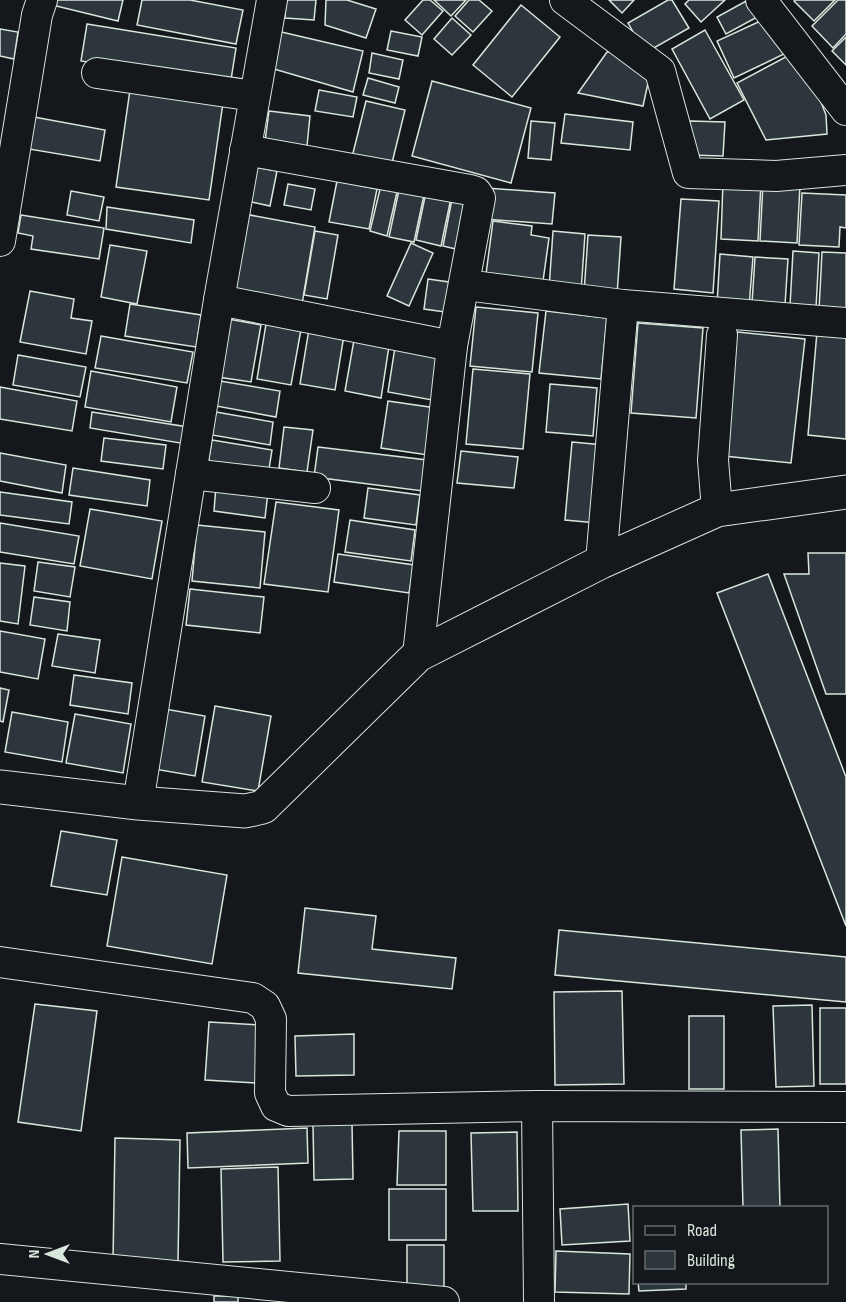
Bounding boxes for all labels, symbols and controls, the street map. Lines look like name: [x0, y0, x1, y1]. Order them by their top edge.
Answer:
legend: [633, 1206, 828, 1284]
text: Road: [687, 1220, 717, 1241]
north arrow: [18, 1224, 78, 1284]
text: N: [25, 1250, 44, 1258]
text: Building: [687, 1250, 735, 1271]

